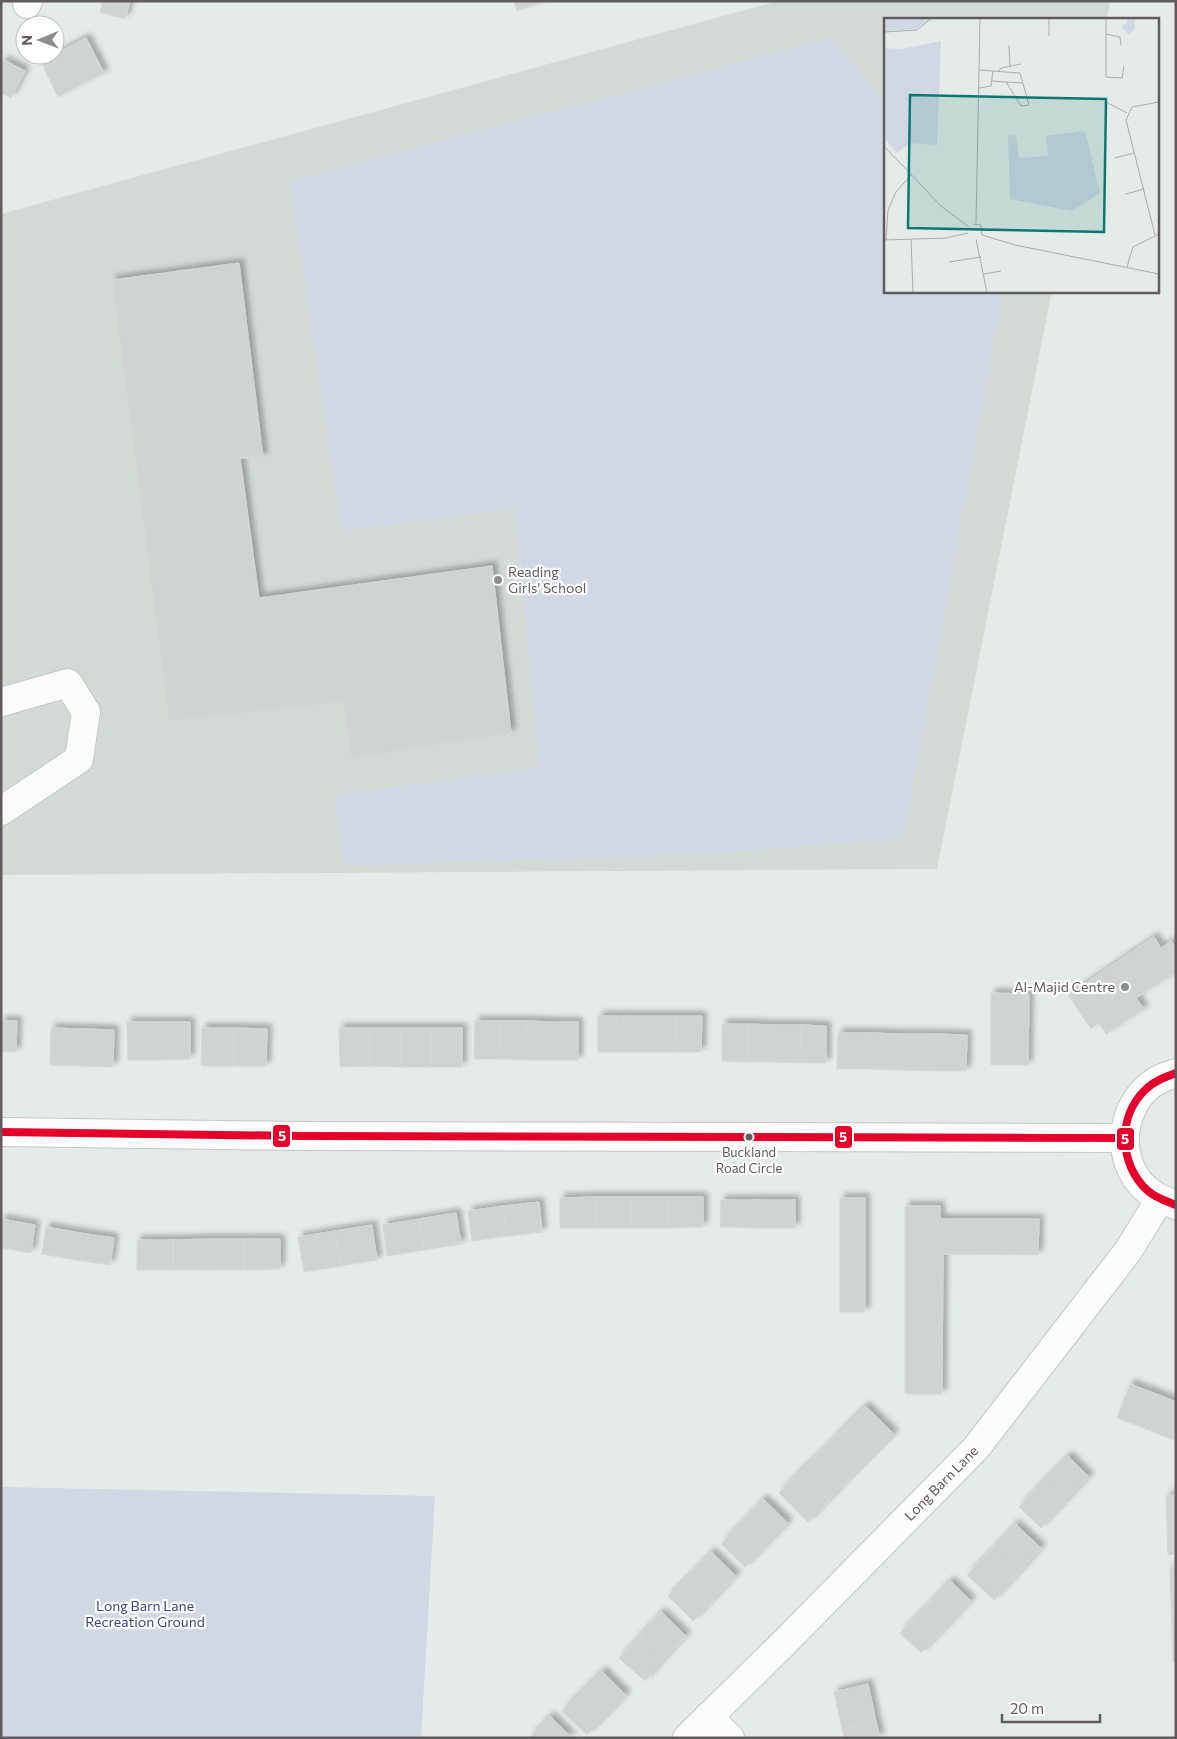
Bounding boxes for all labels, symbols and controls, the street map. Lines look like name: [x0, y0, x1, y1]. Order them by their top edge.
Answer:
north arrow: [15, 15, 65, 65]
inset map: [884, 18, 1160, 292]
text: N: [18, 35, 35, 46]
place label: Reading Girls' School: [508, 563, 586, 596]
marker: Reading Girls' School: [492, 574, 504, 586]
place label: Al-Majid Centre: [1014, 978, 1115, 995]
marker: Al-Majid Centre: [1119, 981, 1131, 993]
line badge: 5: [272, 1124, 291, 1148]
line badge: 5: [834, 1125, 853, 1149]
text: 5: [278, 1127, 286, 1144]
line badge: 5: [1116, 1127, 1135, 1151]
text: 5: [839, 1128, 847, 1145]
text: 5: [1121, 1130, 1129, 1147]
marker: Buckland Road Circle: [744, 1132, 754, 1142]
place label: Buckland Road Circle: [716, 1144, 782, 1176]
street label: Long Barn Lane: [900, 1442, 981, 1524]
park label: Long Barn Lane Recreation Ground: [85, 1597, 205, 1630]
scale bar: [1002, 1692, 1100, 1724]
text: 20 m: [1010, 1699, 1044, 1717]

